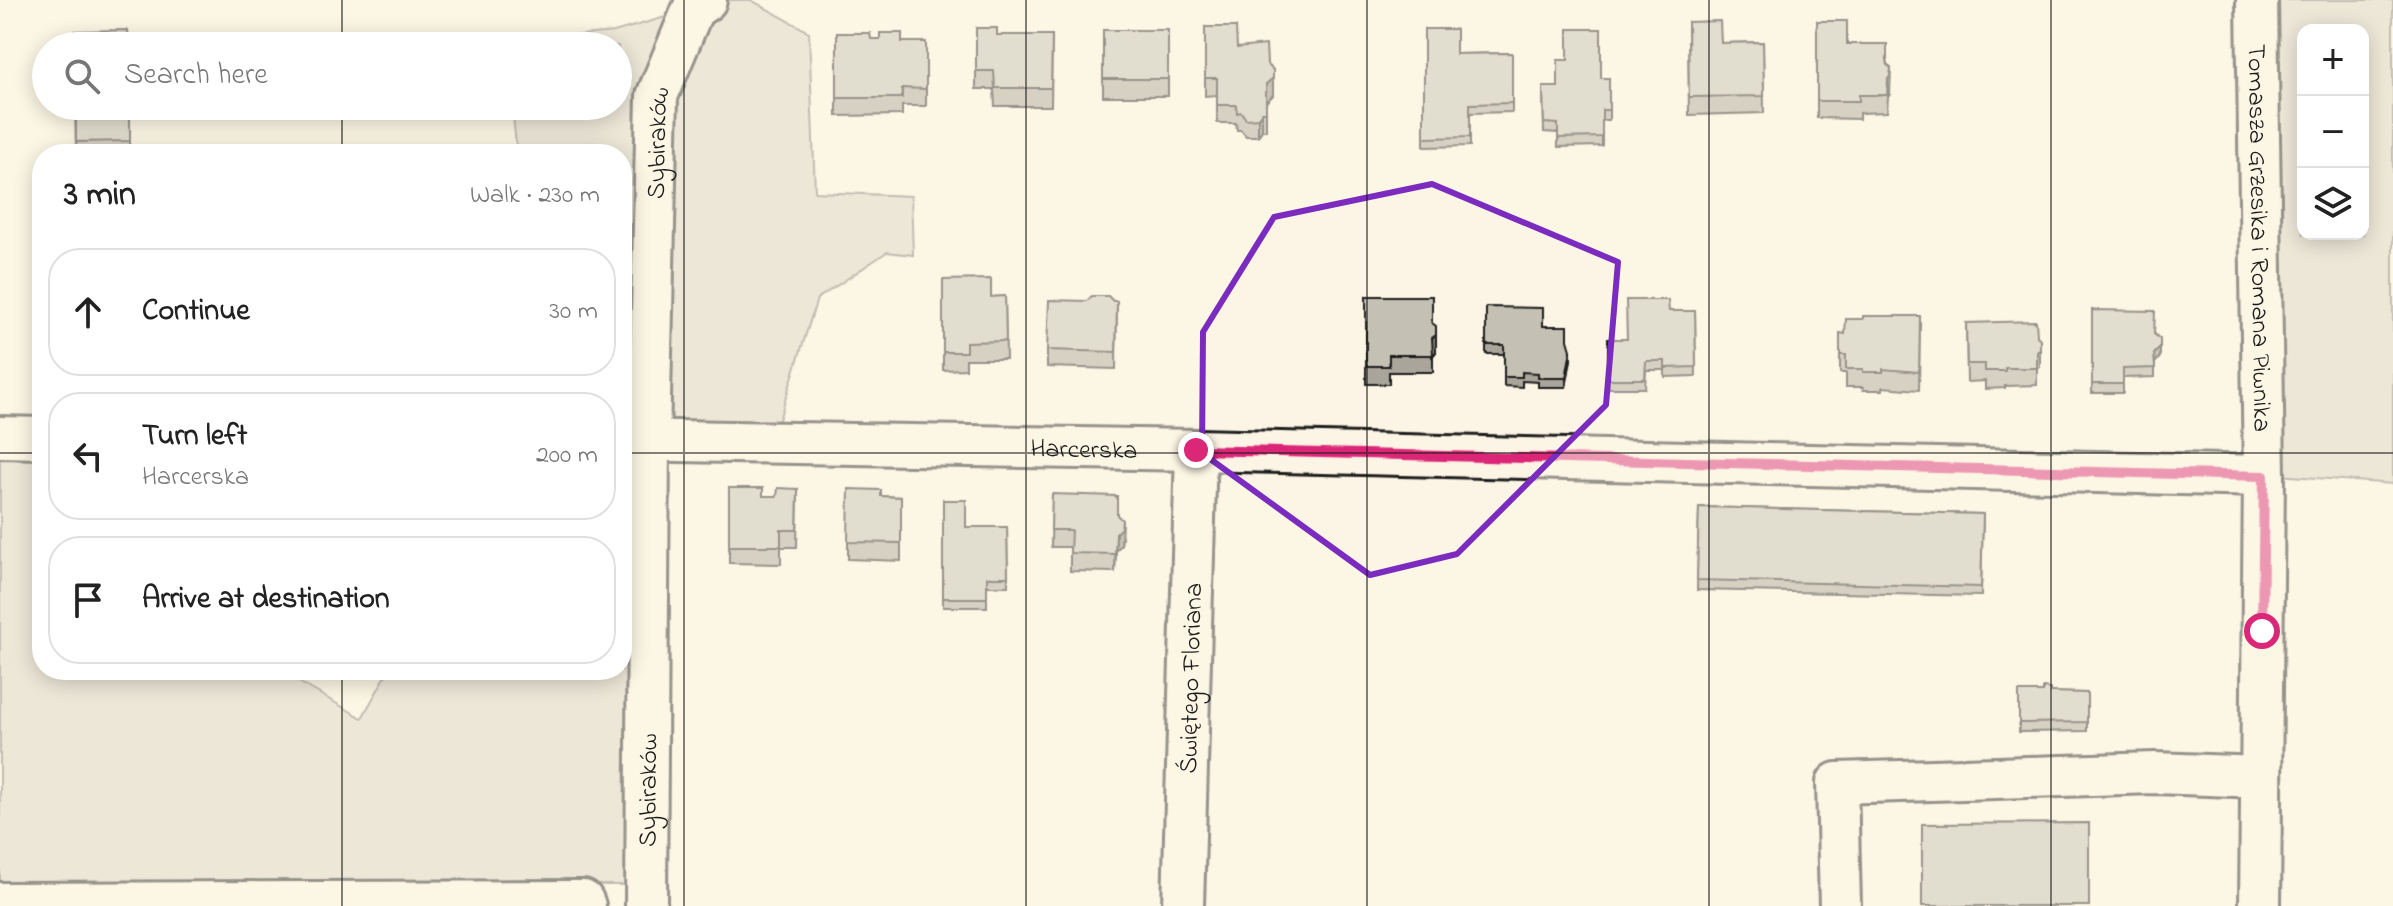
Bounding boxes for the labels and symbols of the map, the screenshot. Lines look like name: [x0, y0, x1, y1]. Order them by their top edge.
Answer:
street label: Tomasza Grzesika i Romana Piwnika: [2236, 44, 2279, 432]
street label: Sybiraków: [639, 80, 681, 199]
street label: Harcerska: [1030, 431, 1138, 471]
route end: [1178, 432, 1214, 468]
street label: Świętego Floriana: [1171, 582, 1214, 774]
route start: [2244, 613, 2280, 649]
street label: Sybiraków: [630, 733, 669, 847]

